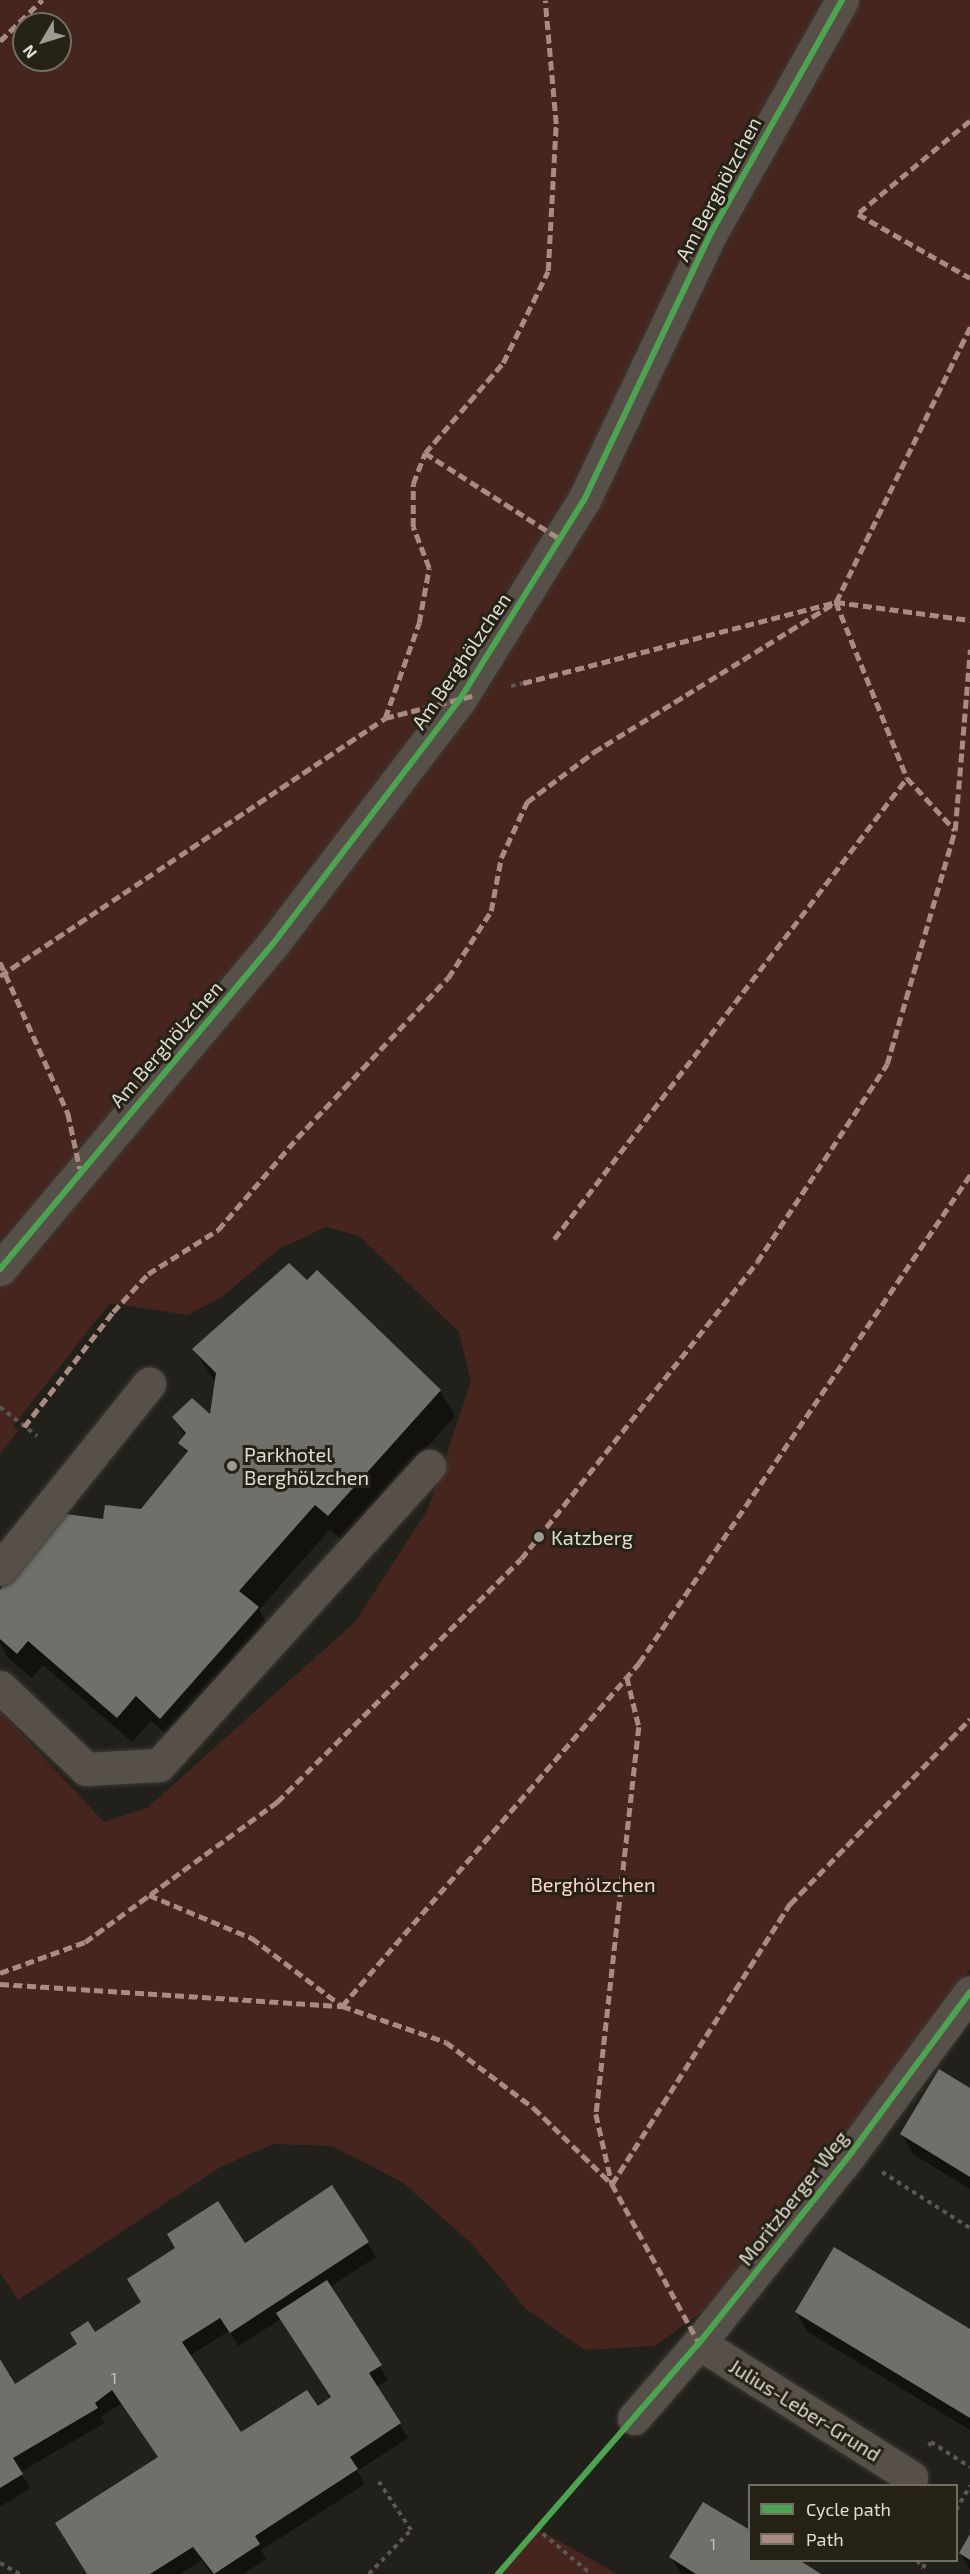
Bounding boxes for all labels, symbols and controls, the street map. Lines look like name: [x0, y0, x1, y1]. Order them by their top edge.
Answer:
north arrow: [12, 12, 72, 72]
text: N: [18, 42, 40, 63]
street label: Am Berghölzchen: [670, 113, 766, 265]
street label: Am Berghölzchen: [406, 588, 516, 734]
street label: Am Berghölzchen: [105, 976, 227, 1112]
place label: Parkhotel Berghölzchen: [244, 1442, 369, 1489]
marker: Parkhotel Berghölzchen: [225, 1459, 239, 1473]
place label: Katzberg: [551, 1525, 633, 1549]
marker: Katzberg: [532, 1530, 546, 1544]
park label: Berghölzchen: [530, 1872, 656, 1896]
street label: Moritzberger Weg: [733, 2126, 853, 2270]
street label: Julius-Leber-Grund: [725, 2354, 885, 2466]
house number: 1: [111, 2368, 117, 2388]
legend: [748, 2484, 958, 2562]
text: Cycle path: [806, 2498, 891, 2520]
text: Path: [806, 2528, 844, 2550]
house number: 1: [710, 2534, 716, 2554]

